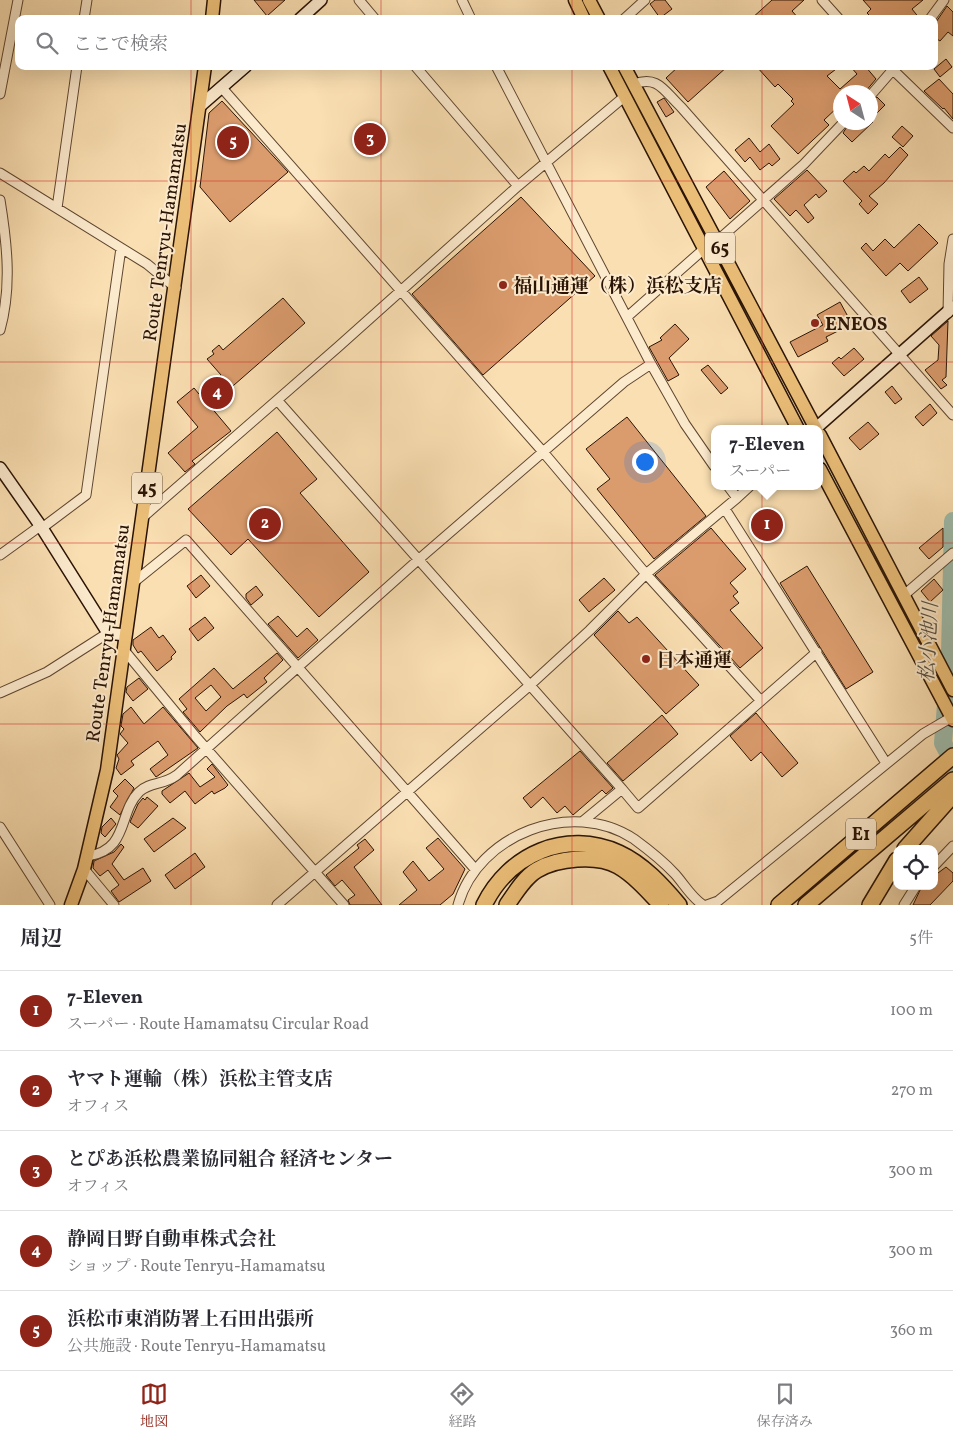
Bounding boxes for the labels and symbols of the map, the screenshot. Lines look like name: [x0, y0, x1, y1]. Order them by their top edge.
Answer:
north arrow: [833, 85, 878, 130]
pin: 3: [354, 120, 386, 158]
street label: Route Tenryu-Hamamatsu: [138, 121, 194, 343]
pin: 5: [217, 123, 249, 161]
road number: 65: [705, 232, 735, 264]
place label: 福山通運（株）浜松支店: [513, 274, 722, 300]
marker: 福山通運（株）浜松支店: [497, 279, 509, 291]
place label: ENEOS: [825, 312, 887, 338]
marker: ENEOS: [809, 317, 821, 329]
pin: 4: [201, 374, 233, 412]
your location: [632, 449, 658, 475]
road number: 45: [132, 472, 162, 503]
pin: 2: [249, 505, 281, 543]
pin: 1: [751, 506, 783, 544]
street label: Route Tenryu-Hamamatsu: [81, 522, 137, 744]
water label: 松小池川: [914, 599, 946, 683]
place label: 日本通運: [656, 648, 732, 674]
marker: 日本通運: [640, 653, 652, 665]
road number: E1: [846, 819, 876, 850]

